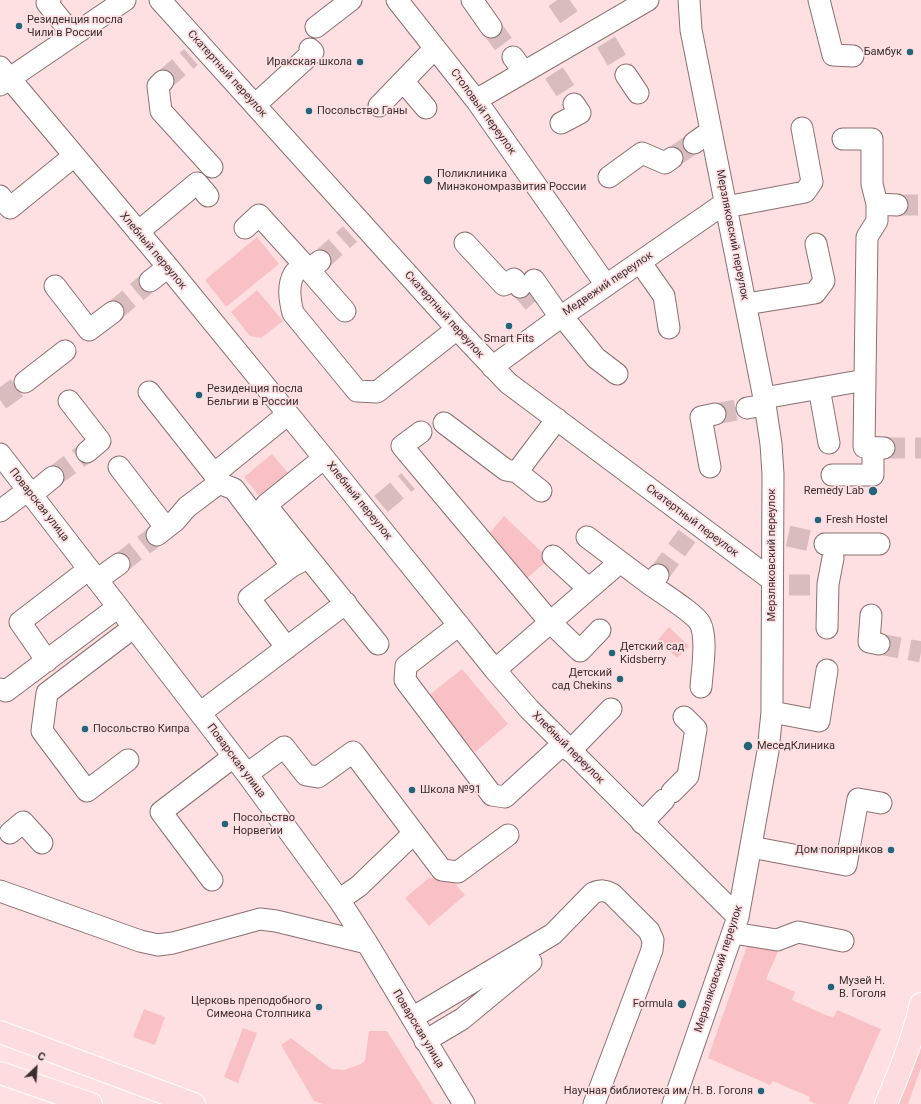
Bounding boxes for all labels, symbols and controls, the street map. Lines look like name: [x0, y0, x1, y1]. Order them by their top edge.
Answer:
place label: Резиденция посла Чили в России: [27, 13, 123, 39]
marker: Резиденция посла Чили в России: [14, 21, 24, 31]
street label: Скатертный переулок: [184, 28, 270, 120]
place label: Бамбук: [864, 45, 902, 59]
marker: Бамбук: [905, 47, 915, 57]
place label: Иракская школа: [266, 55, 352, 69]
marker: Иракская школа: [355, 57, 365, 67]
street label: Столовый переулок: [447, 67, 519, 157]
place label: Посольство Ганы: [317, 104, 408, 118]
marker: Посольство Ганы: [304, 106, 314, 116]
place label: Поликлиника Минэкономразвития России: [437, 167, 586, 193]
street label: Мерзляковский переулок: [713, 169, 751, 301]
marker: Поликлиника Минэкономразвития России: [422, 174, 434, 186]
street label: Хлебный переулок: [117, 210, 189, 292]
street label: Медвежий переулок: [560, 249, 656, 319]
street label: Скатертный переулок: [401, 269, 487, 361]
marker: Smart Fits: [504, 321, 514, 331]
place label: Smart Fits: [484, 332, 534, 346]
place label: Резиденция посла Бельгии в России: [207, 382, 303, 408]
marker: Резиденция посла Бельгии в России: [194, 390, 204, 400]
street label: Хлебный переулок: [323, 459, 395, 543]
street label: Поварская улица: [6, 466, 72, 544]
street label: Скатертный переулок: [643, 482, 741, 560]
place label: Remedy Lab: [804, 484, 864, 498]
marker: Remedy Lab: [867, 485, 879, 497]
street label: Мерзляковский переулок: [765, 489, 779, 621]
place label: Fresh Hostel: [826, 513, 888, 527]
marker: Fresh Hostel: [813, 515, 823, 525]
place label: Детский сад Kidsberry: [620, 640, 684, 666]
marker: Детский сад Kidsberry: [607, 648, 617, 658]
place label: Детский сад Chekins: [552, 666, 612, 692]
marker: Детский сад Chekins: [615, 674, 625, 684]
street label: Хлебный переулок: [529, 709, 607, 787]
street label: Поварская улица: [204, 721, 268, 801]
place label: Посольство Кипра: [93, 722, 190, 736]
marker: Посольство Кипра: [80, 724, 90, 734]
place label: МеседКлиника: [757, 739, 835, 753]
marker: МеседКлиника: [742, 740, 754, 752]
place label: Школа №91: [420, 783, 481, 797]
marker: Школа №91: [407, 785, 417, 795]
place label: Посольство Норвегии: [233, 811, 295, 837]
marker: Посольство Норвегии: [220, 819, 230, 829]
place label: Дом полярников: [795, 843, 883, 857]
marker: Дом полярников: [886, 845, 896, 855]
street label: Мерзляковский переулок: [692, 904, 746, 1034]
place label: Музей Н. В. Гоголя: [839, 974, 886, 1000]
marker: Музей Н. В. Гоголя: [826, 982, 836, 992]
street label: Поварская улица: [389, 987, 447, 1071]
place label: Церковь преподобного Симеона Столпника: [191, 994, 311, 1020]
place label: Formula: [633, 997, 673, 1011]
marker: Formula: [676, 998, 688, 1010]
marker: Церковь преподобного Симеона Столпника: [314, 1002, 324, 1012]
north arrow: [16, 1048, 56, 1088]
text: С: [35, 1049, 47, 1064]
place label: Научная библиотека им. Н. В. Гоголя: [564, 1084, 753, 1098]
marker: Научная библиотека им. Н. В. Гоголя: [756, 1086, 766, 1096]

